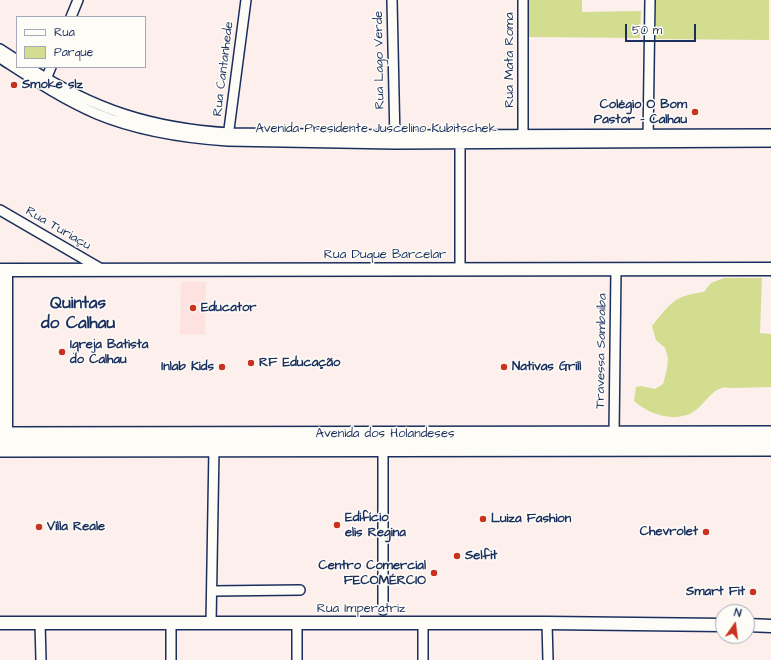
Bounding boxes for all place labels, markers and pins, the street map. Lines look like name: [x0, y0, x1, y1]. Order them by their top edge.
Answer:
place label: Smoke slz: [22, 77, 83, 93]
marker: Smoke slz: [9, 80, 19, 90]
place label: Colégio O Bom Pastor - Calhau: [594, 97, 687, 128]
marker: Colégio O Bom Pastor - Calhau: [690, 107, 700, 117]
place label: Educator: [201, 300, 257, 316]
marker: Educator: [188, 303, 198, 313]
place label: Igreja Batista do Calhau: [70, 337, 148, 368]
marker: Igreja Batista do Calhau: [57, 347, 67, 357]
place label: RF Educação: [259, 355, 340, 371]
marker: RF Educação: [246, 358, 256, 368]
place label: Inlab Kids: [161, 359, 214, 375]
place label: Nativas Grill: [512, 359, 581, 375]
marker: Inlab Kids: [217, 362, 227, 372]
marker: Nativas Grill: [499, 362, 509, 372]
place label: Edifício elis Regina: [345, 510, 406, 541]
place label: Luiza Fashion: [491, 511, 571, 527]
marker: Luiza Fashion: [478, 514, 488, 524]
place label: Villa Reale: [47, 519, 105, 535]
marker: Edifício elis Regina: [332, 520, 342, 530]
marker: Villa Reale: [34, 522, 44, 532]
place label: Chevrolet: [640, 524, 698, 540]
marker: Chevrolet: [701, 527, 711, 537]
place label: Selfit: [465, 548, 497, 564]
marker: Selfit: [452, 551, 462, 561]
place label: Centro Comercial FECOMÉRCIO: [319, 558, 426, 589]
marker: Centro Comercial FECOMÉRCIO: [429, 568, 439, 578]
place label: Smart Fit: [686, 584, 745, 600]
marker: Smart Fit: [748, 587, 758, 597]

